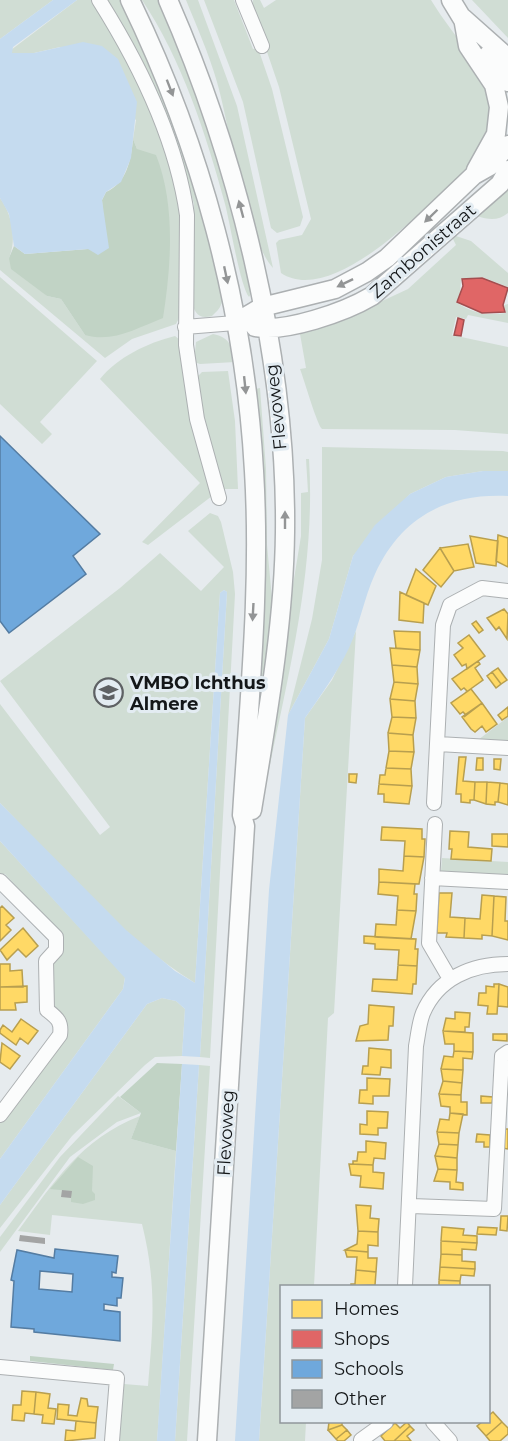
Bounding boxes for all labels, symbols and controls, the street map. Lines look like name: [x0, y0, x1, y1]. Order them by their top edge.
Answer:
one-way arrow: [165, 80, 175, 98]
street label: Zambonistraat: [366, 199, 480, 303]
one-way arrow: [235, 200, 245, 218]
one-way arrow: [425, 208, 439, 222]
one-way arrow: [222, 266, 232, 284]
one-way arrow: [337, 279, 354, 288]
street label: Flevoweg: [261, 363, 291, 451]
one-way arrow: [240, 375, 250, 394]
one-way arrow: [280, 511, 290, 530]
one-way arrow: [248, 602, 257, 621]
place label: VMBO Ichthus Almere: [129, 672, 266, 715]
school or university icon: VMBO Ichthus Almere: [93, 677, 125, 709]
street label: Flevoweg: [213, 1089, 239, 1177]
legend: [280, 1285, 490, 1423]
text: Homes: [334, 1298, 399, 1320]
text: Shops: [334, 1328, 390, 1350]
text: Schools: [334, 1358, 404, 1380]
text: Other: [334, 1388, 387, 1410]

